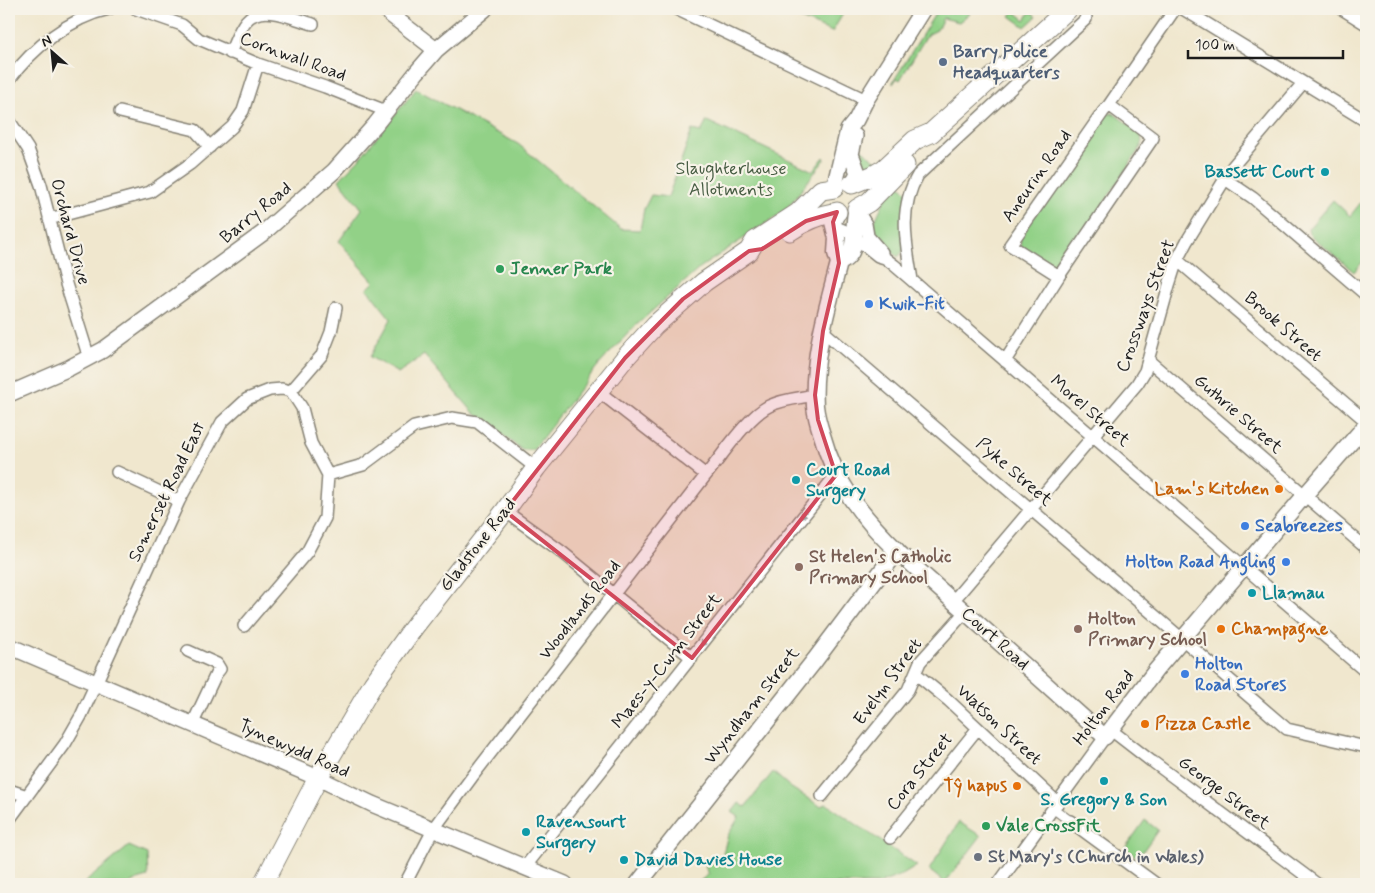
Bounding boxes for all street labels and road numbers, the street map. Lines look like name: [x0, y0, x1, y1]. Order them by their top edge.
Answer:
street label: Cornwall Road: [236, 27, 350, 87]
street label: Aneurin Road: [996, 125, 1078, 227]
street label: Orchard Drive: [44, 176, 96, 288]
street label: Barry Road: [215, 177, 297, 249]
street label: Crossways Street: [1111, 236, 1181, 376]
street label: Brook Street: [1239, 287, 1327, 368]
street label: Morel Street: [1045, 369, 1136, 453]
street label: Guthrie Street: [1188, 369, 1288, 460]
street label: Somerset Road East: [123, 417, 212, 566]
street label: Pyke Street: [971, 432, 1058, 512]
street label: Gladstone Road: [434, 493, 522, 597]
street label: Woodlands Road: [533, 555, 627, 665]
street label: Maes-y-Cwm Street: [606, 588, 728, 734]
street label: Court Road: [956, 602, 1034, 676]
street label: Evelyn Street: [848, 633, 928, 730]
street label: Wyndham Street: [699, 642, 806, 770]
street label: Holton Road: [1068, 665, 1140, 751]
street label: Watson Street: [951, 679, 1047, 771]
street label: Tynewydd Road: [235, 714, 353, 784]
street label: Cora Street: [881, 728, 959, 816]
street label: George Street: [1173, 751, 1275, 837]

